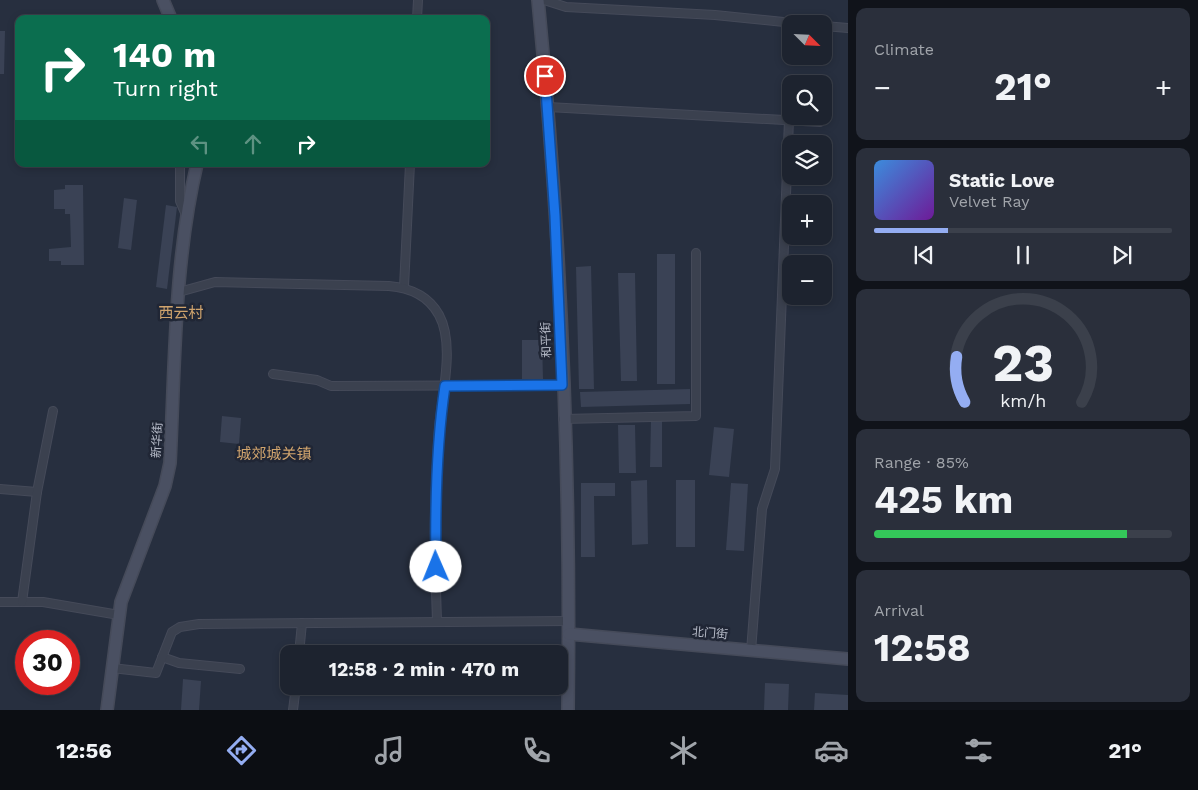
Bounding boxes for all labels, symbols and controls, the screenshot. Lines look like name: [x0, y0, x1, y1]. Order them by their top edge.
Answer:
north arrow: [782, 15, 832, 65]
map controls: [782, 15, 832, 305]
text: 140 m: [113, 34, 216, 76]
icon: right: [30, 35, 95, 100]
text: Climate: [874, 40, 934, 59]
pin: [524, 55, 566, 97]
icon: arrive: [531, 62, 559, 90]
text: 21°: [994, 65, 1052, 109]
text: −: [874, 71, 891, 104]
text: +: [1155, 71, 1172, 104]
button: search: [782, 75, 832, 125]
text: Turn right: [113, 76, 218, 101]
icon: left: [186, 130, 214, 158]
icon: ahead: [239, 130, 267, 158]
icon: right: [292, 130, 320, 158]
button: layers: [782, 135, 832, 185]
text: Static Love: [949, 169, 1054, 192]
text: Velvet Ray: [949, 192, 1029, 211]
button: +: [782, 195, 832, 245]
icon: previous: [910, 241, 938, 269]
icon: pause: [1009, 241, 1037, 269]
icon: next: [1108, 241, 1136, 269]
button: −: [782, 255, 832, 305]
district label: 西云村: [158, 304, 204, 322]
street label: 和平街: [538, 322, 554, 358]
text: 23: [992, 333, 1054, 394]
text: km/h: [1000, 390, 1046, 411]
street label: 新华街: [149, 422, 165, 458]
district label: 城郊城关镇: [236, 445, 312, 463]
text: Range · 85%: [874, 453, 969, 472]
text: 425 km: [874, 478, 1013, 522]
position arrow: [409, 540, 461, 592]
text: Arrival: [874, 601, 924, 620]
street label: 北门街: [691, 624, 729, 642]
text: 12:58: [874, 626, 970, 670]
speed limit sign: 30: [15, 630, 80, 695]
text: 12:58 · 2 min · 470 m: [329, 658, 519, 681]
icon: directions: [224, 733, 259, 768]
icon: music: [372, 733, 407, 768]
icon: phone: [519, 733, 554, 768]
icon: climate: [666, 733, 701, 768]
icon: car: [814, 733, 849, 768]
icon: filters: [961, 733, 996, 768]
text: 12:56: [56, 738, 112, 763]
text: 21°: [1108, 738, 1142, 763]

